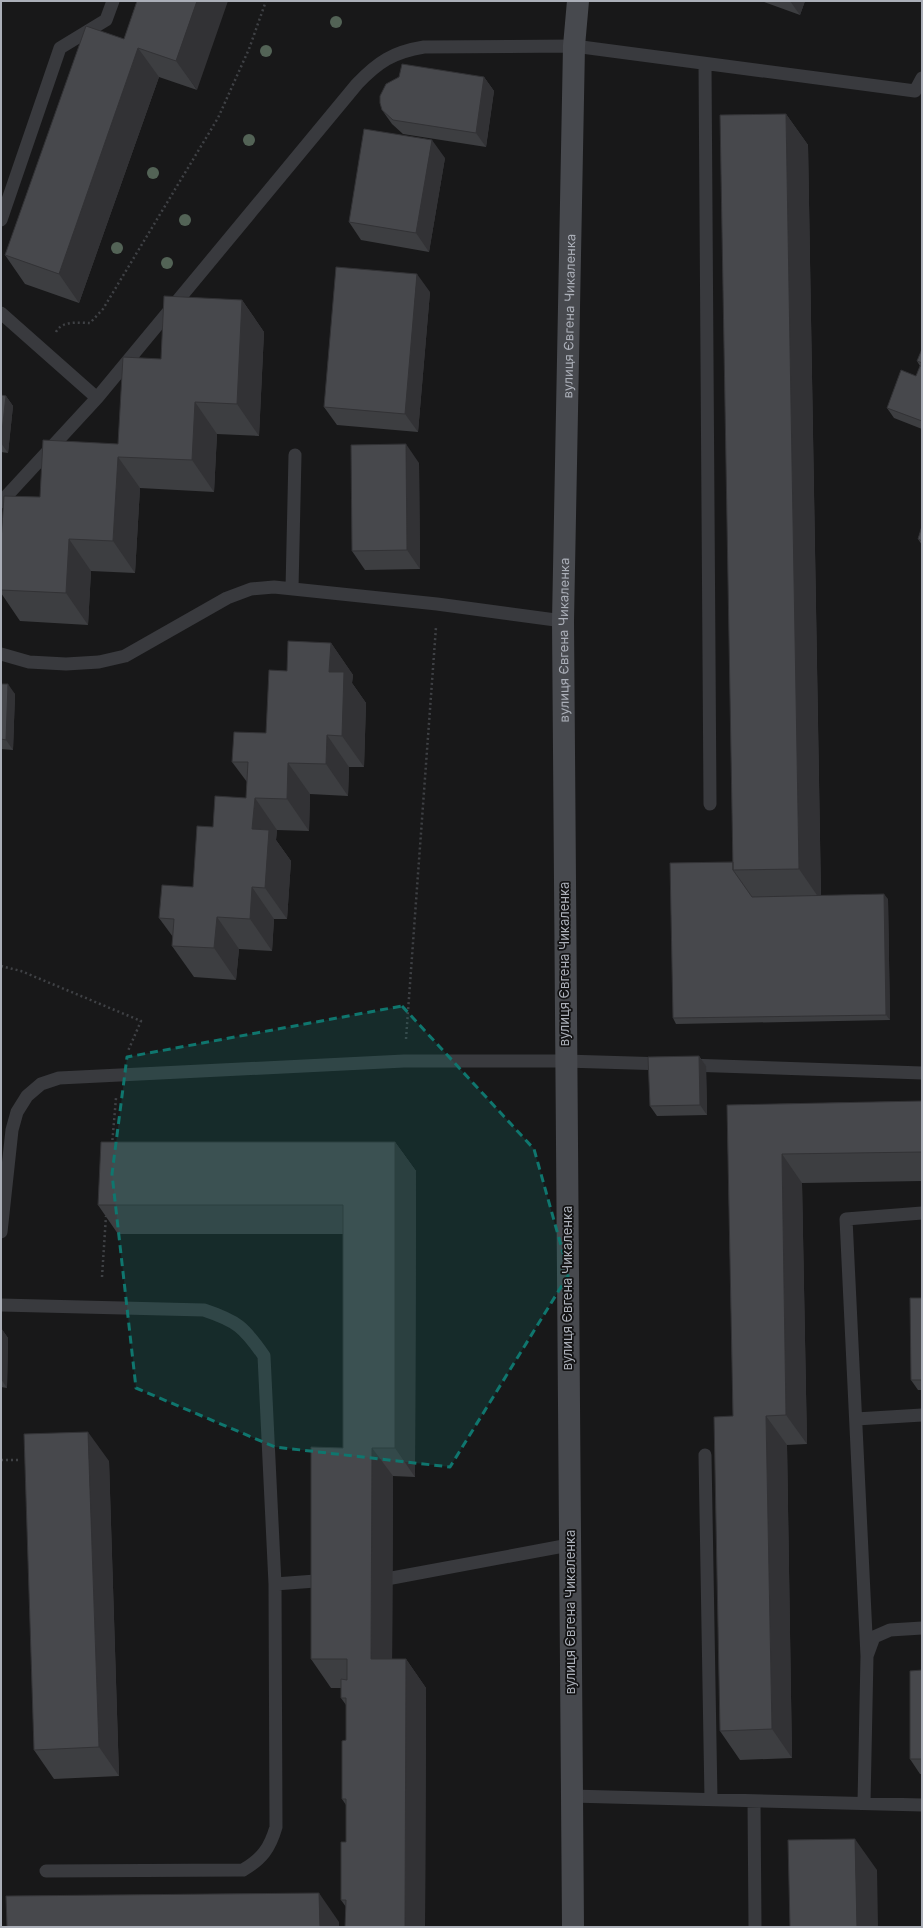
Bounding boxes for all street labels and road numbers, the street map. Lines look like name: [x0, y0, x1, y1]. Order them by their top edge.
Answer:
street label: вулиця Євгена Чикаленка: [559, 234, 578, 399]
street label: вулиця Євгена Чикаленка: [555, 558, 572, 722]
street label: вулиця Євгена Чикаленка: [556, 882, 572, 1046]
street label: вулиця Євгена Чикаленка: [559, 1206, 575, 1370]
street label: вулиця Євгена Чикаленка: [562, 1530, 578, 1694]

